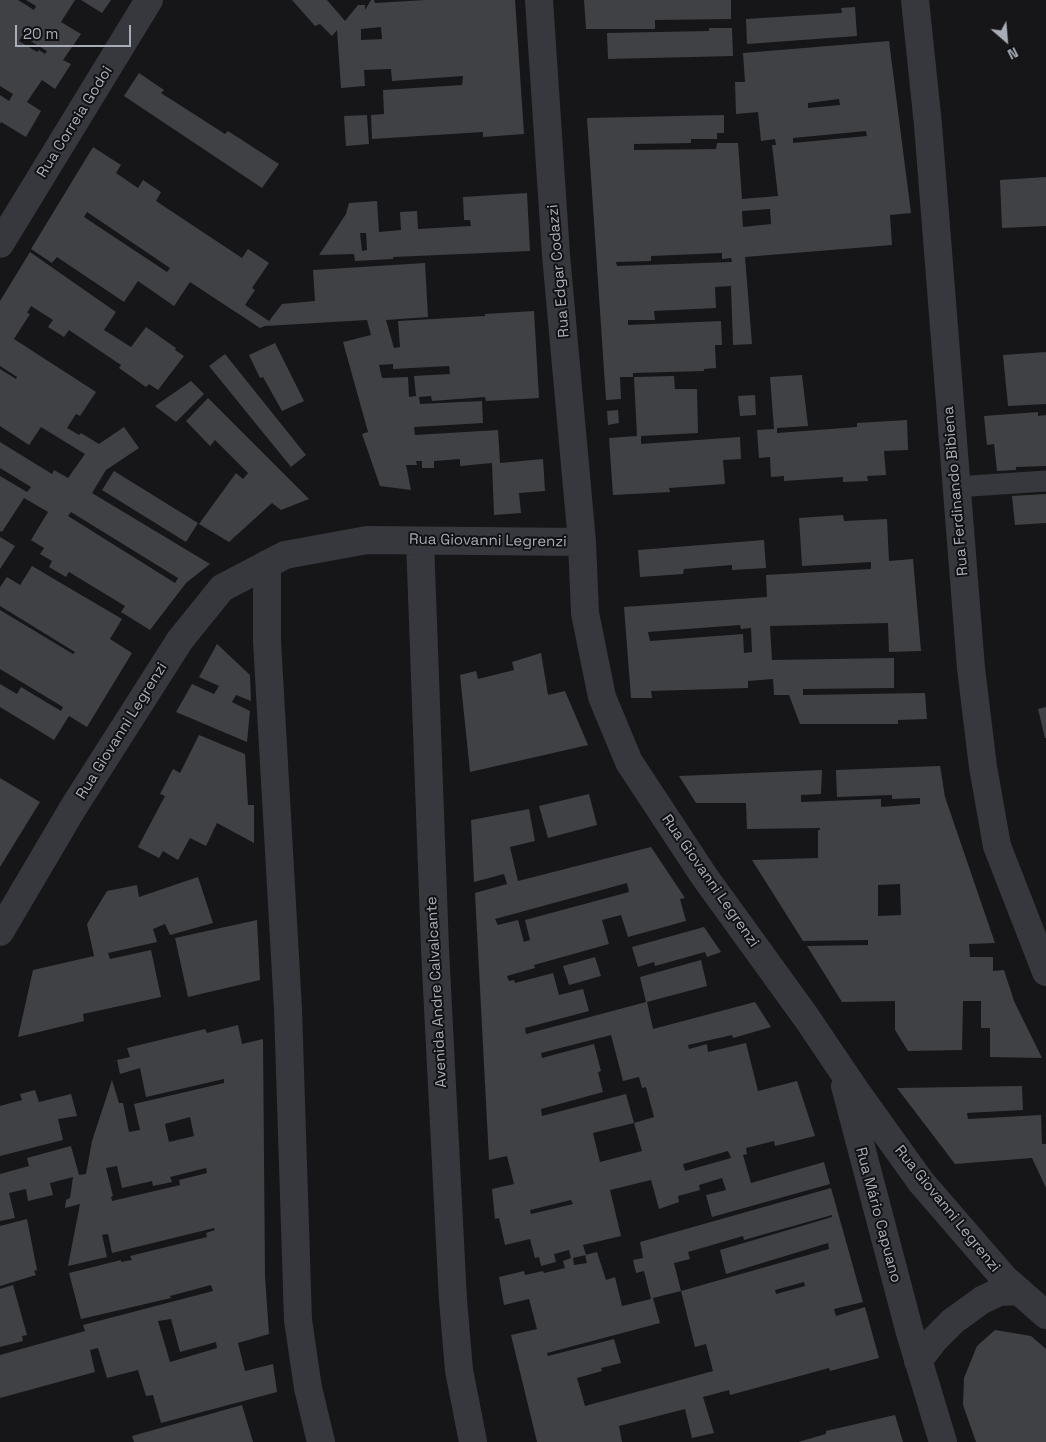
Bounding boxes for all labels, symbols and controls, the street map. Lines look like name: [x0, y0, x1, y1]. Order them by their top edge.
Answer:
scale bar: [18, 15, 134, 47]
north arrow: [981, 15, 1031, 65]
text: 20 m: [23, 24, 58, 43]
text: N: [1005, 43, 1021, 64]
street label: Rua Correia Godoi: [33, 63, 117, 181]
street label: Rua Edgar Codazzi: [544, 204, 574, 338]
street label: Rua Ferdinando Bibiena: [940, 405, 972, 577]
street label: Rua Giovanni Legrenzi: [409, 531, 567, 551]
street label: Rua Giovanni Legrenzi: [73, 659, 171, 803]
street label: Rua Giovanni Legrenzi: [657, 811, 763, 951]
street label: Avenida Andre Calvalcante: [423, 896, 451, 1088]
street label: Rua Giovanni Legrenzi: [890, 1142, 1004, 1276]
street label: Rua Mário Capuano: [851, 1145, 905, 1285]

